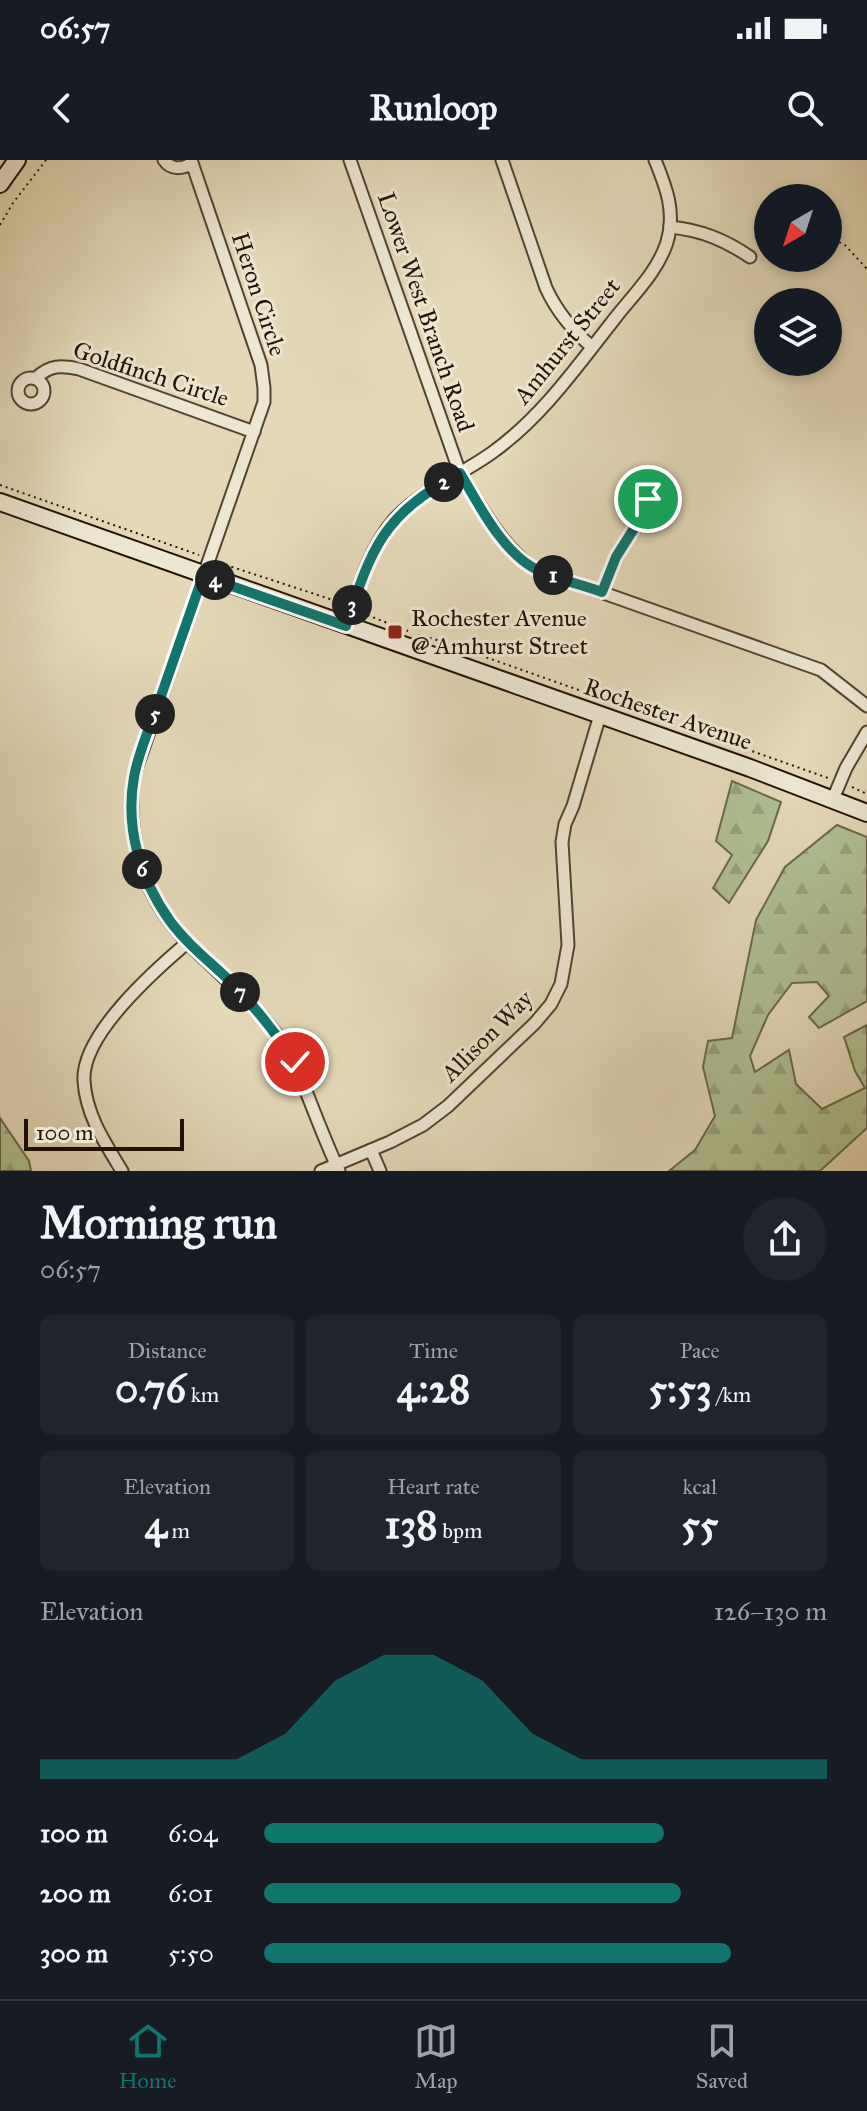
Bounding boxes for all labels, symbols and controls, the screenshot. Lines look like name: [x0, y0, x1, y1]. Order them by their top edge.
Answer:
text: 06:57: [40, 10, 110, 46]
icon: back: [40, 86, 84, 130]
text: Runloop: [369, 86, 498, 130]
icon: search: [783, 86, 827, 130]
north arrow: [754, 184, 842, 272]
map controls: [754, 184, 842, 376]
street label: Lower West Branch Road: [371, 188, 481, 436]
street label: Heron Circle: [225, 228, 293, 360]
street label: Amhurst Street: [506, 272, 627, 411]
button: layers: [754, 288, 842, 376]
street label: Goldfinch Circle: [69, 335, 233, 413]
pin: 2: [424, 462, 464, 502]
pin: [614, 465, 682, 533]
text: 2: [439, 468, 449, 495]
icon: arrive: [626, 477, 670, 521]
pin: 1: [533, 555, 573, 595]
pin: 4: [195, 560, 235, 600]
text: 1: [549, 561, 557, 588]
text: 4: [209, 566, 221, 593]
pin: 3: [332, 585, 372, 625]
text: 3: [348, 591, 356, 618]
place label: Rochester Avenue @ Amhurst Street: [411, 603, 589, 661]
marker: Rochester Avenue @ Amhurst Street: [386, 623, 404, 641]
street label: Rochester Avenue: [580, 671, 756, 757]
pin: 5: [135, 694, 175, 734]
text: 5: [150, 700, 160, 727]
pin: 6: [122, 849, 162, 889]
text: 6: [136, 855, 148, 882]
pin: 7: [220, 972, 260, 1012]
text: 7: [234, 978, 246, 1005]
street label: Allison Way: [434, 983, 540, 1089]
pin: [261, 1028, 329, 1096]
icon: check: [273, 1040, 317, 1084]
scale bar: [24, 1115, 184, 1151]
text: 100 m: [36, 1119, 93, 1146]
text: Morning run: [40, 1196, 277, 1250]
button: share: [743, 1197, 827, 1281]
text: 06:57: [40, 1253, 101, 1285]
text: Distance: [128, 1337, 207, 1364]
text: Time: [409, 1337, 458, 1364]
text: Pace: [680, 1337, 720, 1364]
text: 0.76: [115, 1364, 186, 1413]
text: 4:28: [397, 1364, 470, 1413]
text: 5:53: [649, 1364, 712, 1413]
text: km: [186, 1381, 219, 1408]
text: /km: [712, 1381, 751, 1408]
text: Elevation: [123, 1473, 211, 1500]
text: Heart rate: [387, 1473, 480, 1500]
text: kcal: [683, 1473, 717, 1500]
text: 4: [144, 1500, 167, 1549]
text: 138: [385, 1500, 438, 1549]
text: 55: [681, 1500, 718, 1549]
text: m: [167, 1517, 190, 1544]
text: bpm: [438, 1517, 482, 1544]
text: Elevation: [40, 1595, 143, 1627]
text: 126–130 m: [714, 1595, 827, 1627]
text: 100 m: [40, 1817, 108, 1849]
text: 6:04: [168, 1817, 218, 1849]
text: 200 m: [40, 1877, 111, 1909]
text: 6:01: [168, 1877, 213, 1909]
text: 300 m: [40, 1937, 108, 1969]
text: 5:50: [168, 1937, 214, 1969]
tab: Home: [119, 2019, 176, 2094]
tab: Map: [414, 2019, 458, 2094]
tab: Saved: [696, 2019, 748, 2094]

